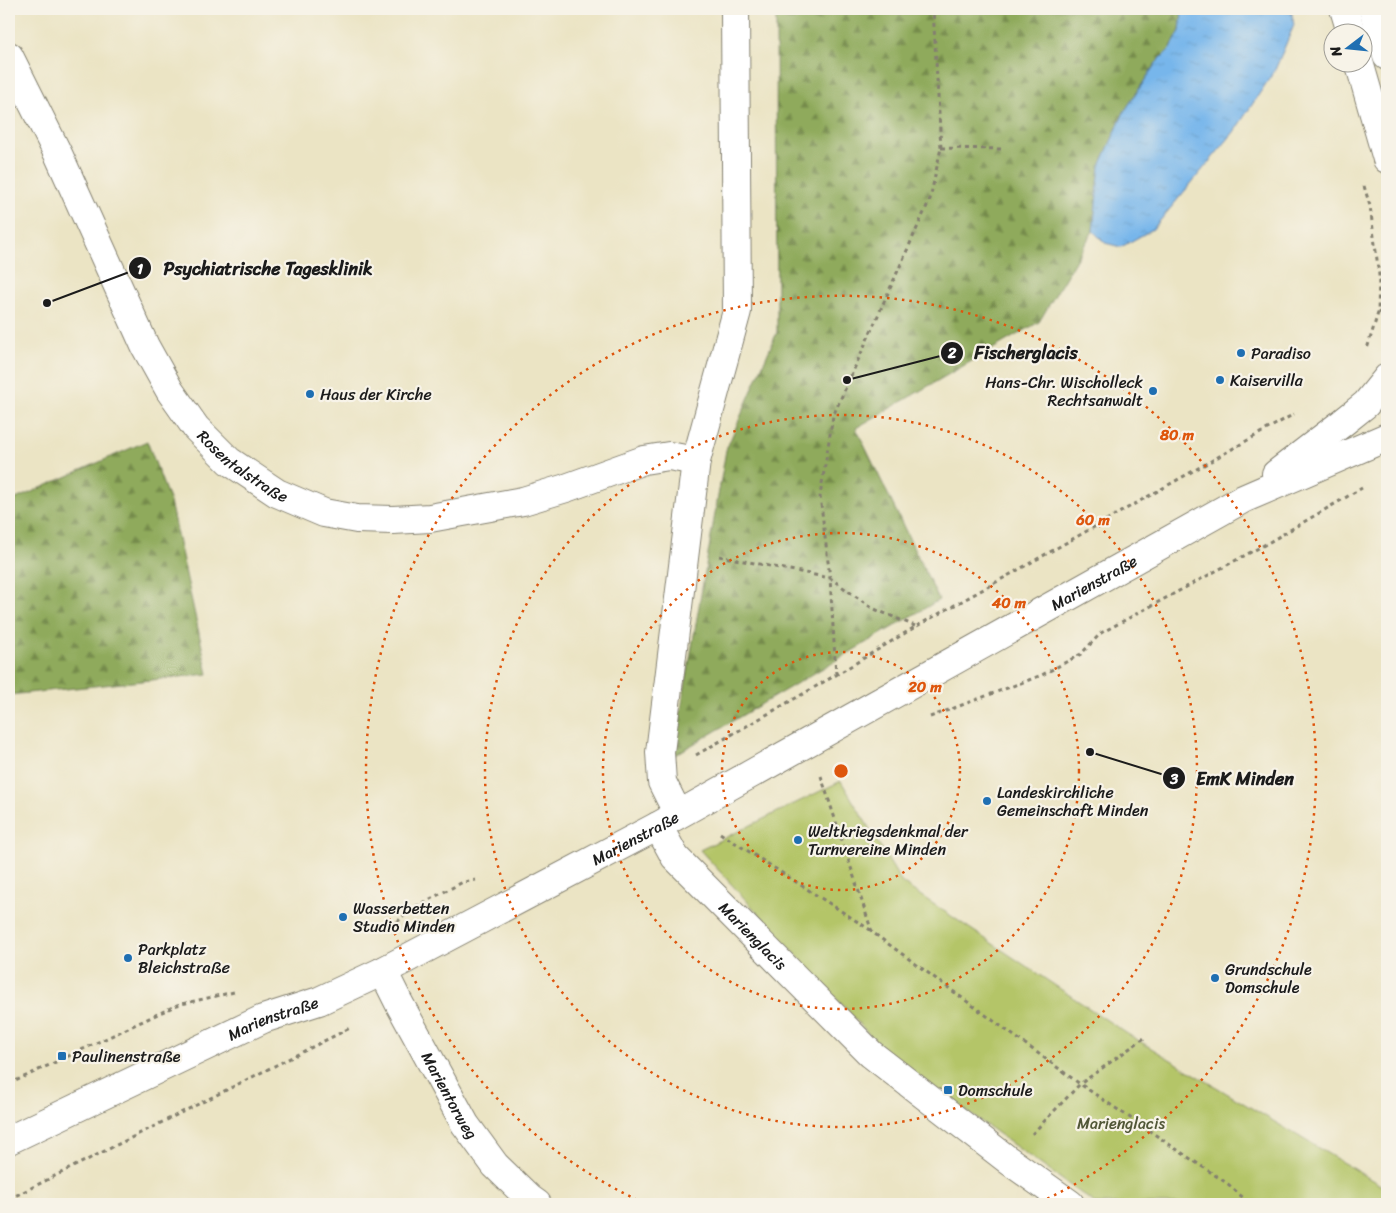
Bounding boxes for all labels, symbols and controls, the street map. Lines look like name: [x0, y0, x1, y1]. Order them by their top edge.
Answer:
north arrow: [1324, 22, 1374, 72]
text: N: [1323, 43, 1350, 61]
callout: Psychiatrische Tagesklinik: [128, 252, 382, 285]
text: Psychiatrische Tagesklinik: [163, 253, 373, 285]
text: 1: [137, 256, 144, 282]
callout: Fischerglacis: [939, 336, 1088, 369]
text: Fischerglacis: [973, 337, 1079, 369]
place label: Paradiso: [1251, 339, 1311, 368]
text: 2: [947, 340, 957, 366]
marker: Paradiso: [1235, 347, 1247, 359]
place label: Kaiservilla: [1230, 366, 1304, 395]
place label: Hans-Chr. Wischolleck Rechtsanwalt: [985, 368, 1143, 415]
marker: Kaiservilla: [1214, 374, 1226, 386]
place label: Haus der Kirche: [320, 380, 432, 409]
marker: Hans-Chr. Wischolleck Rechtsanwalt: [1147, 385, 1159, 397]
marker: Haus der Kirche: [304, 388, 316, 400]
street label: Rosentalstraße: [190, 422, 293, 511]
text: 80 m: [1159, 422, 1194, 448]
text: 60 m: [1075, 507, 1110, 533]
street label: Marienstraße: [1045, 546, 1143, 618]
text: 40 m: [991, 590, 1027, 616]
text: 20 m: [907, 674, 942, 700]
centre of rings: [832, 762, 850, 780]
callout: EmK Minden: [1161, 762, 1303, 795]
text: EmK Minden: [1196, 763, 1294, 795]
text: 3: [1169, 766, 1179, 792]
place label: Landeskirchliche Gemeinschaft Minden: [997, 778, 1149, 825]
marker: Landeskirchliche Gemeinschaft Minden: [981, 795, 993, 807]
street label: Marienstraße: [586, 803, 684, 873]
place label: Weltkriegsdenkmal der Turnvereine Minden: [808, 817, 969, 864]
marker: Weltkriegsdenkmal der Turnvereine Minden: [792, 834, 804, 846]
place label: Wasserbetten Studio Minden: [353, 894, 455, 941]
street label: Marienglacis: [712, 894, 795, 977]
marker: Wasserbetten Studio Minden: [337, 911, 349, 923]
place label: Parkplatz Bleichstraße: [138, 935, 230, 982]
marker: Parkplatz Bleichstraße: [122, 952, 134, 964]
place label: Grundschule Domschule: [1225, 955, 1312, 1002]
marker: Grundschule Domschule: [1209, 972, 1221, 984]
street label: Marienstraße: [222, 988, 322, 1049]
place label: Paulinenstraße: [72, 1042, 181, 1071]
street label: Marientorweg: [413, 1046, 486, 1145]
marker: Paulinenstraße: [56, 1050, 68, 1062]
place label: Domschule: [958, 1076, 1033, 1105]
marker: Domschule: [942, 1084, 954, 1096]
park label: Marienglacis: [1077, 1109, 1165, 1138]

